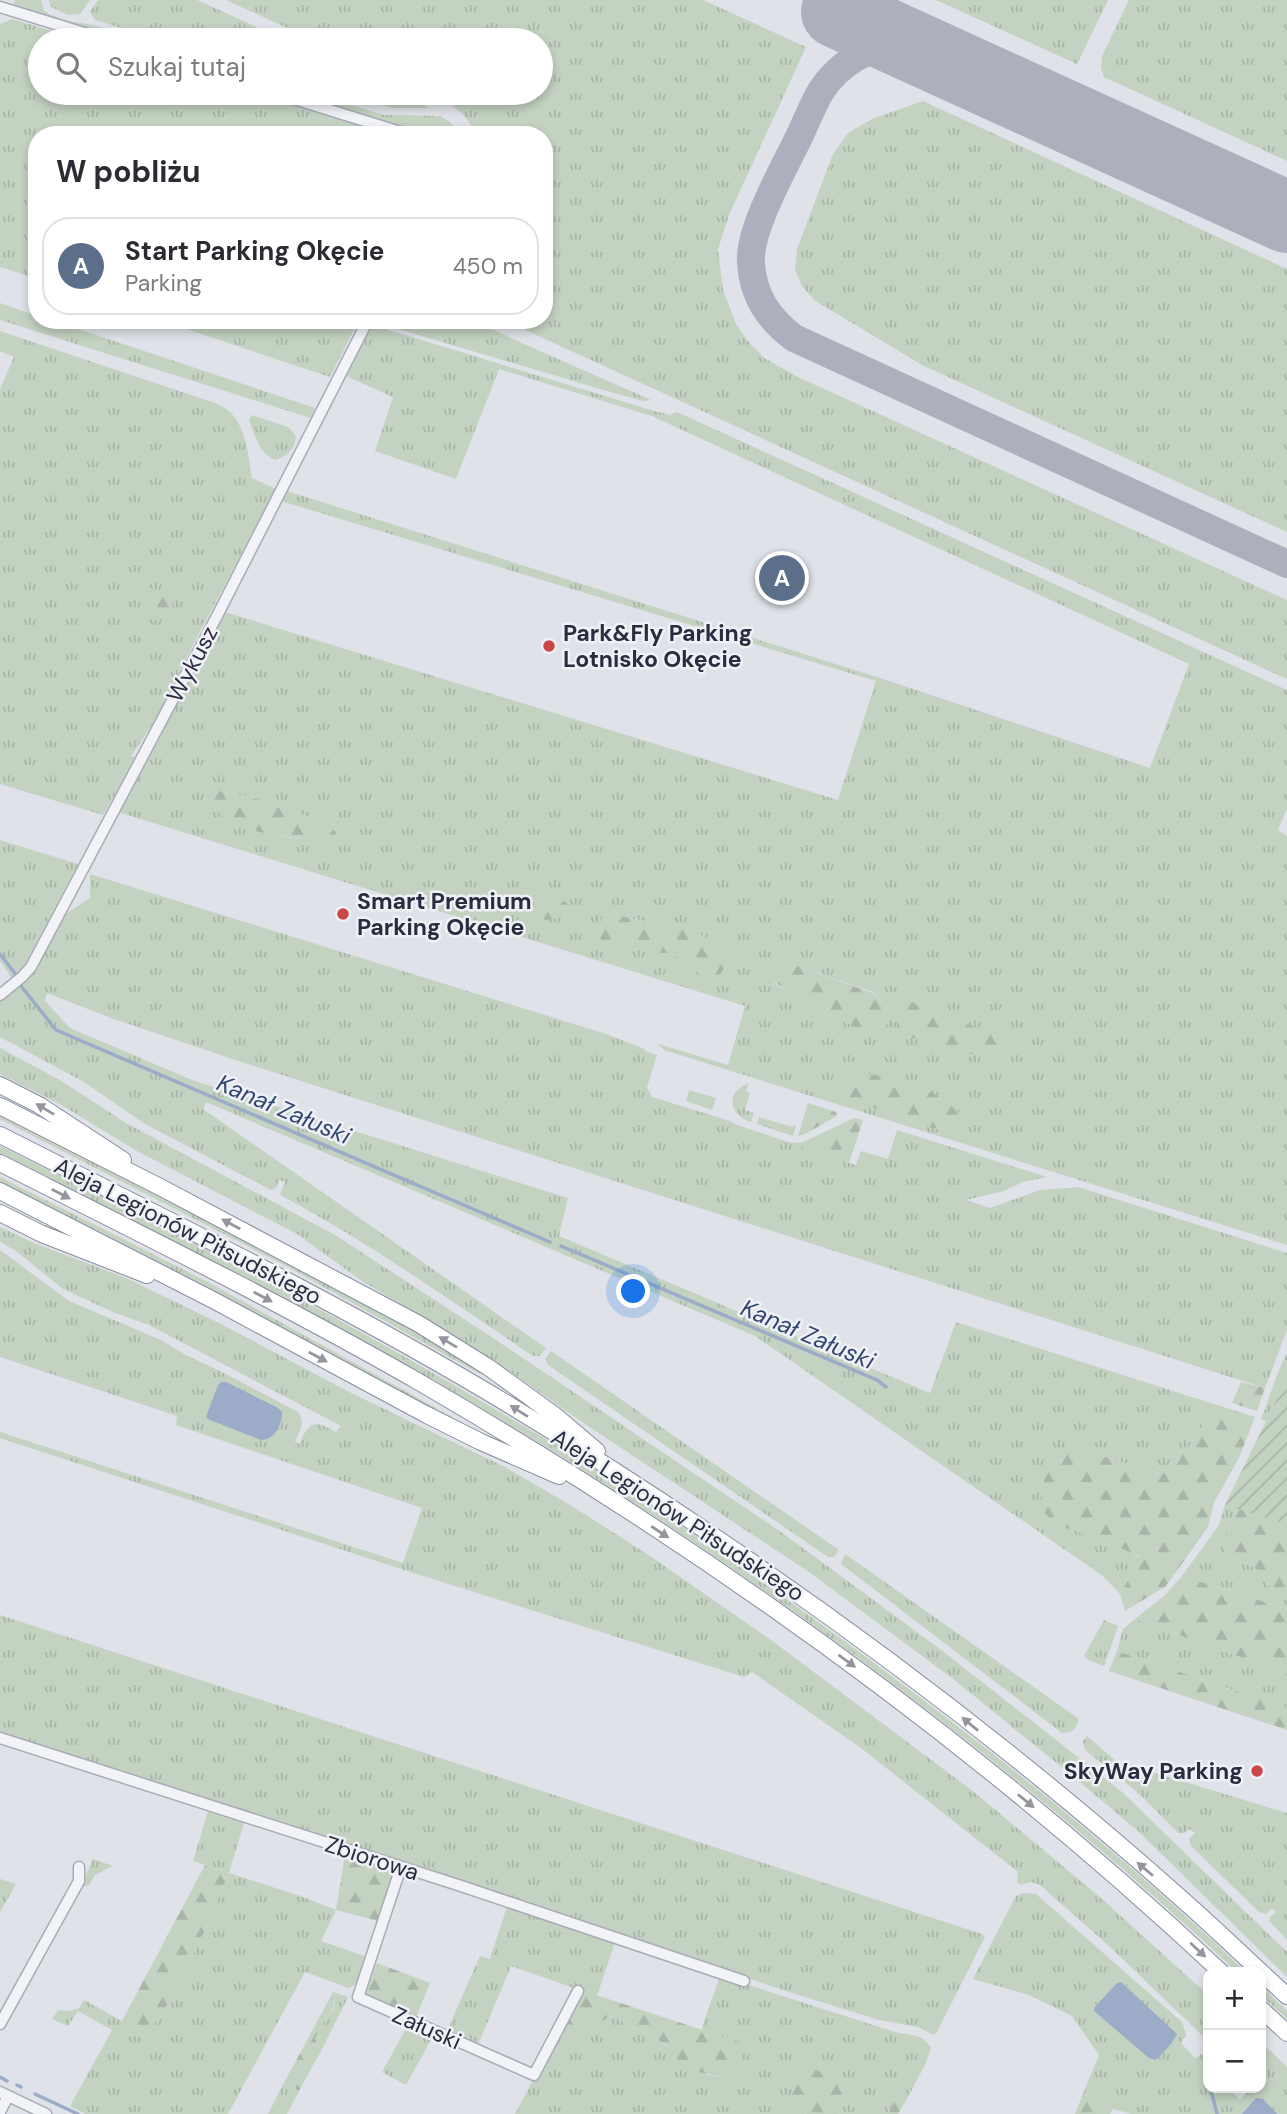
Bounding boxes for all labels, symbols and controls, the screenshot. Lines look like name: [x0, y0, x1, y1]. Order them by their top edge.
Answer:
search box: [28, 28, 553, 105]
icon: search: [52, 48, 90, 86]
text: Szukaj tutaj: [108, 50, 246, 84]
text: W pobliżu: [56, 152, 201, 191]
text: Start Parking Okęcie: [125, 234, 385, 268]
text: A: [73, 251, 89, 281]
text: 450 m: [453, 251, 523, 281]
text: Parking: [125, 268, 202, 298]
pin: A: [759, 552, 805, 604]
place label: Park&Fly Parking Lotnisko Okęcie: [563, 618, 752, 674]
street label: Wykusz: [160, 621, 224, 707]
marker: Park&Fly Parking Lotnisko Okęcie: [541, 638, 557, 654]
place label: Smart Premium Parking Okęcie: [357, 886, 532, 942]
marker: Smart Premium Parking Okęcie: [335, 906, 351, 922]
water label: Kanał Załuski: [212, 1067, 357, 1152]
one-way arrow: [35, 1102, 54, 1115]
street label: Aleja Legionów Piłsudskiego: [49, 1150, 327, 1312]
one-way arrow: [51, 1188, 71, 1199]
one-way arrow: [221, 1219, 241, 1231]
your location: [616, 1274, 650, 1308]
one-way arrow: [254, 1291, 273, 1303]
water label: Kanał Załuski: [736, 1292, 881, 1377]
one-way arrow: [439, 1336, 458, 1348]
one-way arrow: [308, 1351, 328, 1362]
one-way arrow: [509, 1405, 528, 1418]
street label: Aleja Legionów Piłsudskiego: [546, 1422, 810, 1608]
one-way arrow: [650, 1525, 670, 1538]
one-way arrow: [838, 1654, 856, 1668]
one-way arrow: [961, 1717, 979, 1731]
place label: SkyWay Parking: [1064, 1756, 1243, 1786]
marker: SkyWay Parking: [1249, 1763, 1265, 1779]
one-way arrow: [1018, 1793, 1035, 1808]
street label: Zbiorowa: [321, 1829, 423, 1887]
one-way arrow: [1137, 1862, 1154, 1877]
one-way arrow: [1189, 1942, 1206, 1958]
map controls: [1203, 1967, 1266, 2093]
button: +: [1203, 1967, 1266, 2030]
street label: Załuski: [388, 2000, 466, 2056]
button: −: [1203, 2030, 1266, 2093]

